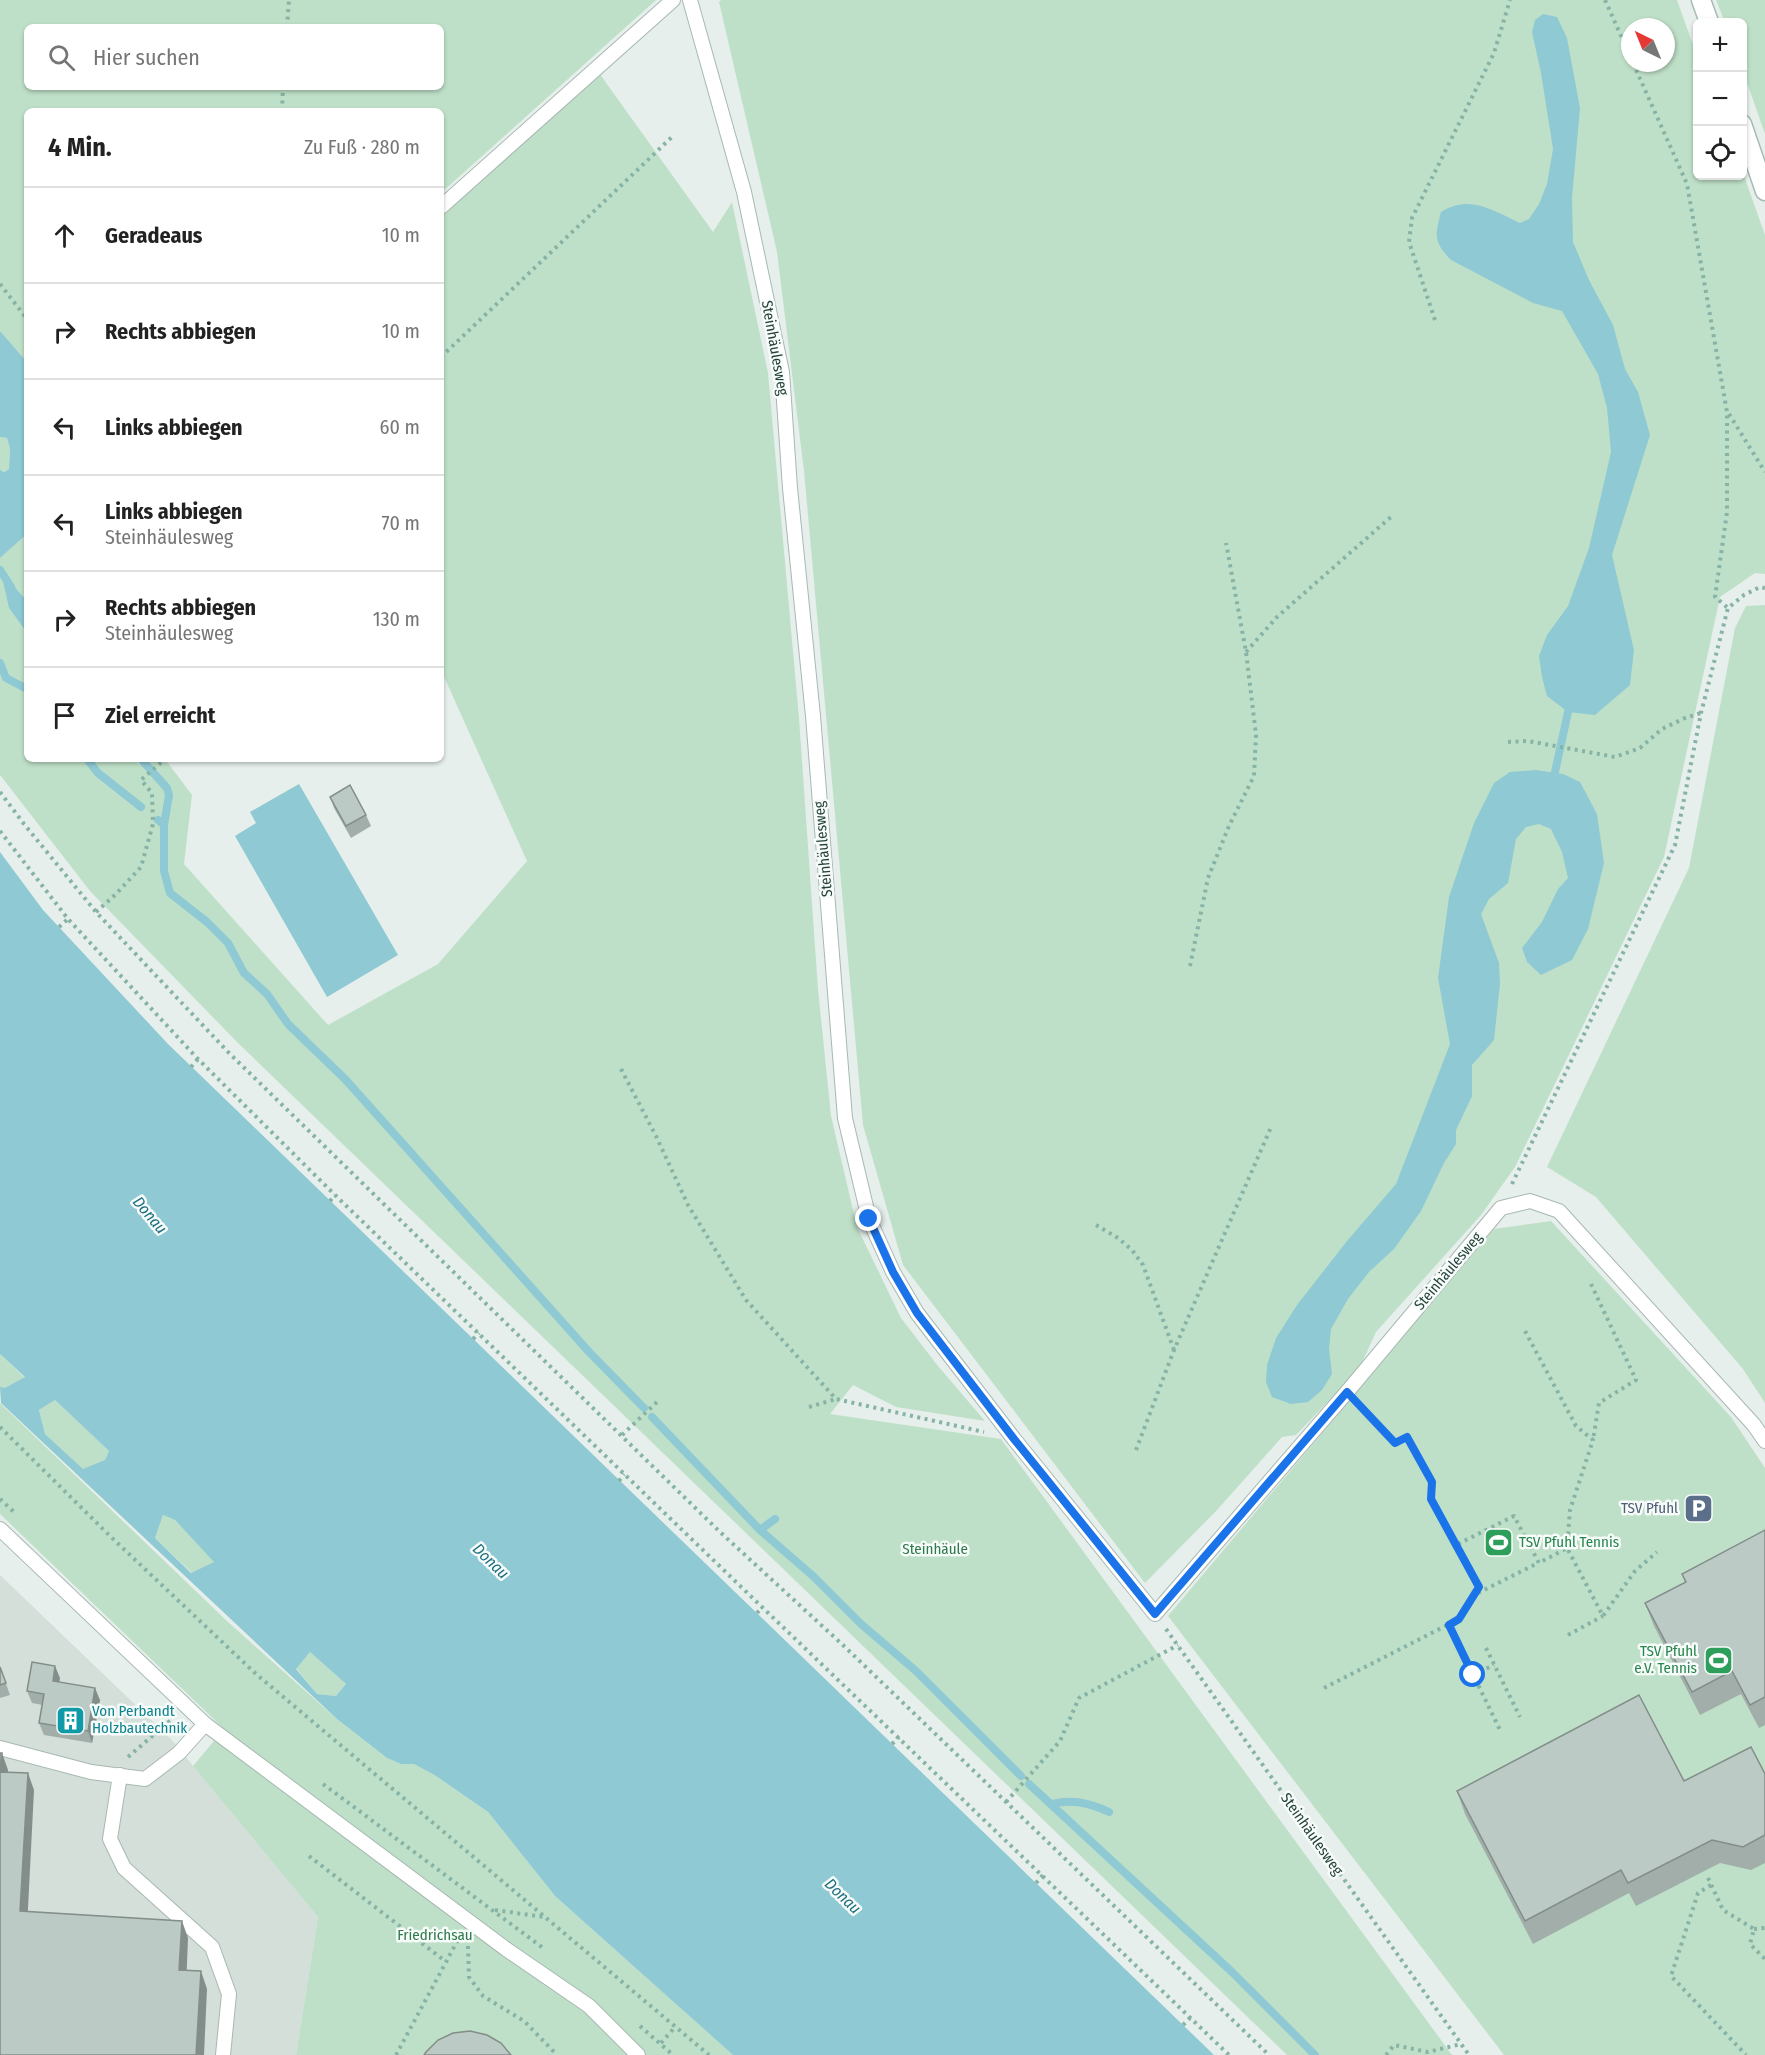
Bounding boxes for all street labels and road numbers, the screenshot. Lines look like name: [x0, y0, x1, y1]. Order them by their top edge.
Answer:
street label: Steinhäulesweg: [758, 299, 792, 397]
street label: Steinhäulesweg: [810, 800, 836, 898]
street label: Steinhäulesweg: [1410, 1228, 1486, 1314]
street label: Steinhäulesweg: [1277, 1789, 1347, 1879]

